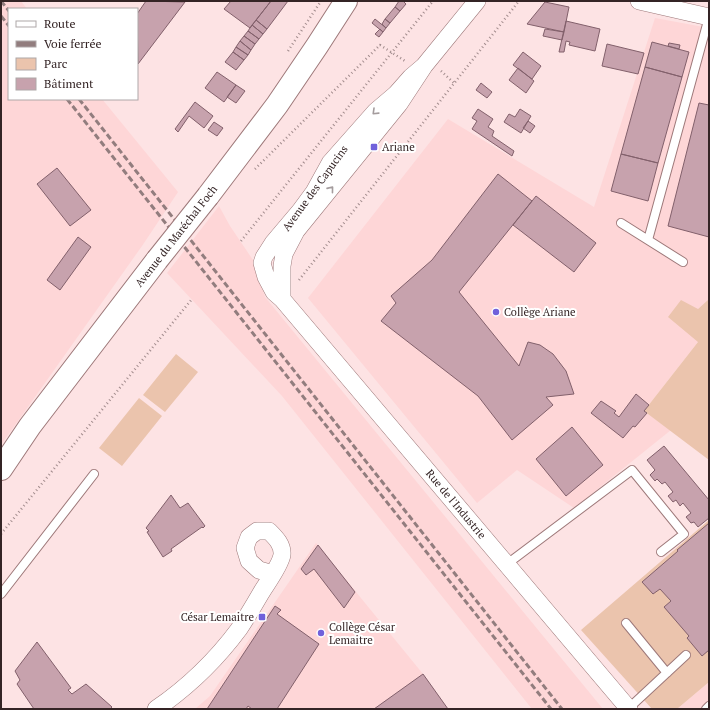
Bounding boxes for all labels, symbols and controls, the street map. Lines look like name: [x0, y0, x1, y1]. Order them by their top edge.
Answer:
legend: [8, 8, 138, 100]
text: Route: [44, 16, 75, 31]
text: Voie ferrée: [44, 36, 102, 51]
text: Parc: [44, 56, 68, 71]
text: Bâtiment: [44, 76, 94, 91]
one-way arrow: [372, 107, 380, 115]
place label: Ariane: [382, 140, 415, 154]
street label: Avenue des Capucins: [279, 142, 351, 234]
marker: Ariane: [369, 142, 379, 152]
street label: Avenue du Maréchal Foch: [132, 182, 220, 290]
one-way arrow: [326, 186, 333, 193]
place label: Collège Ariane: [504, 305, 576, 319]
marker: Collège Ariane: [491, 307, 501, 317]
street label: Rue de l'Industrie: [423, 466, 489, 542]
place label: César Lemaitre: [181, 610, 254, 624]
marker: César Lemaitre: [257, 612, 267, 622]
place label: Collège César Lemaitre: [329, 620, 396, 647]
marker: Collège César Lemaitre: [316, 628, 326, 638]

